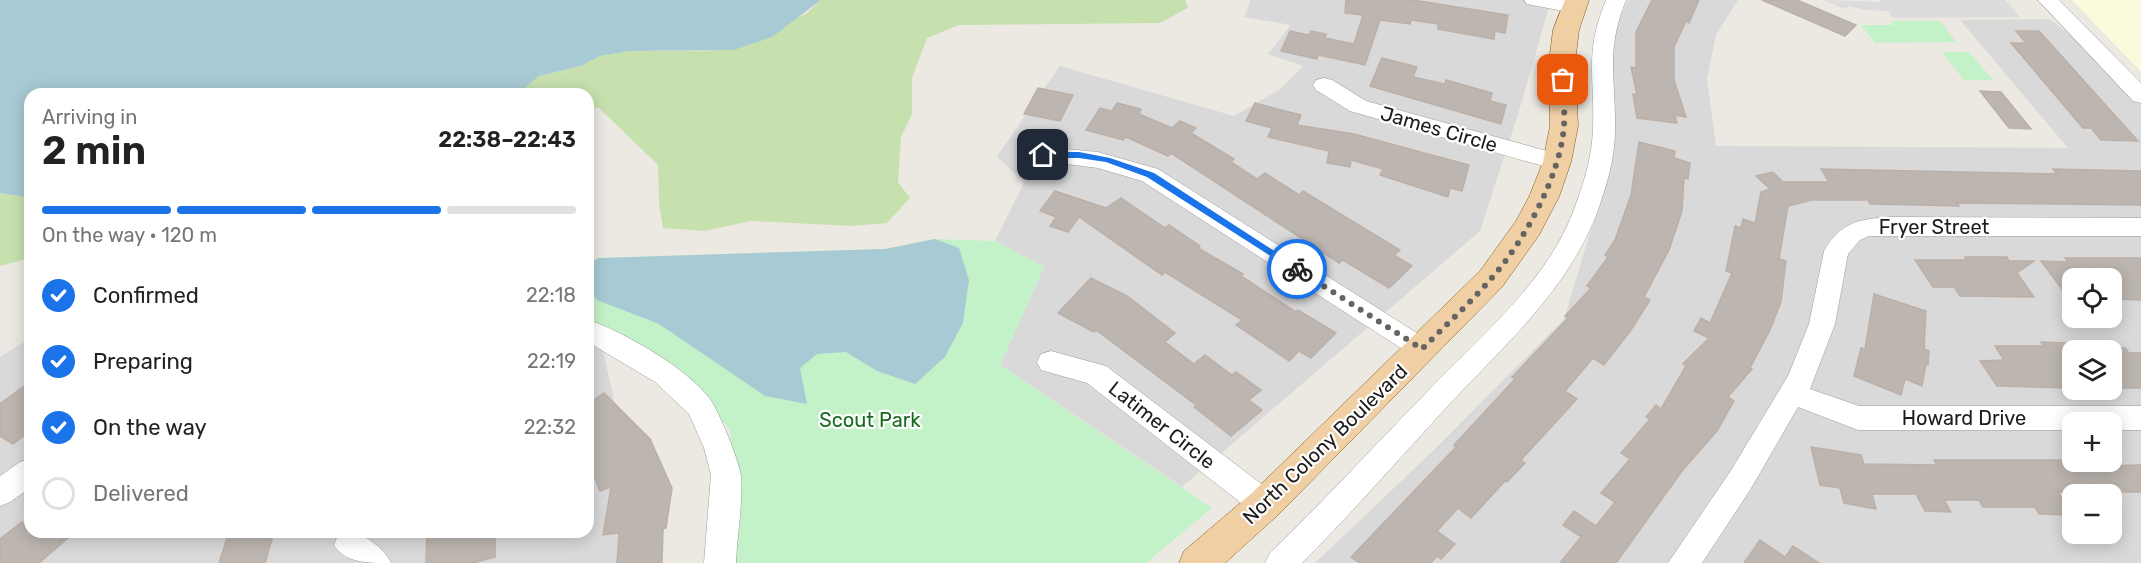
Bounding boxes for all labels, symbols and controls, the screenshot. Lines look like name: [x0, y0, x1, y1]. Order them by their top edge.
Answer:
pin: [1537, 54, 1588, 105]
icon: bag: [1546, 63, 1579, 96]
street label: James Circle: [1378, 101, 1500, 157]
text: Arriving in: [42, 105, 137, 129]
text: 22:38–22:43: [438, 126, 576, 153]
text: 2 min: [42, 128, 146, 174]
pin: [1017, 129, 1068, 180]
icon: home: [1026, 138, 1059, 171]
street label: Fryer Street: [1879, 215, 1990, 239]
text: On the way · 120 m: [42, 223, 217, 247]
courier: [1267, 239, 1327, 299]
icon: bike: [1281, 253, 1314, 286]
map controls: [2062, 268, 2122, 544]
button: locate: [2062, 268, 2122, 328]
icon: check: [42, 279, 75, 312]
text: Confirmed: [93, 282, 199, 309]
text: 22:18: [526, 283, 576, 307]
button: layers: [2062, 340, 2122, 400]
icon: check: [42, 345, 75, 378]
text: Preparing: [93, 348, 193, 375]
text: 22:19: [527, 349, 576, 373]
street label: North Colony Boulevard: [1238, 359, 1412, 529]
street label: Latimer Circle: [1104, 376, 1220, 474]
street label: Howard Drive: [1902, 406, 2026, 430]
park label: Scout Park: [819, 408, 921, 432]
icon: check: [42, 411, 75, 444]
button: +: [2062, 412, 2122, 472]
text: On the way: [93, 414, 207, 441]
text: 22:32: [524, 415, 576, 439]
text: Delivered: [93, 480, 189, 507]
button: −: [2062, 484, 2122, 544]

